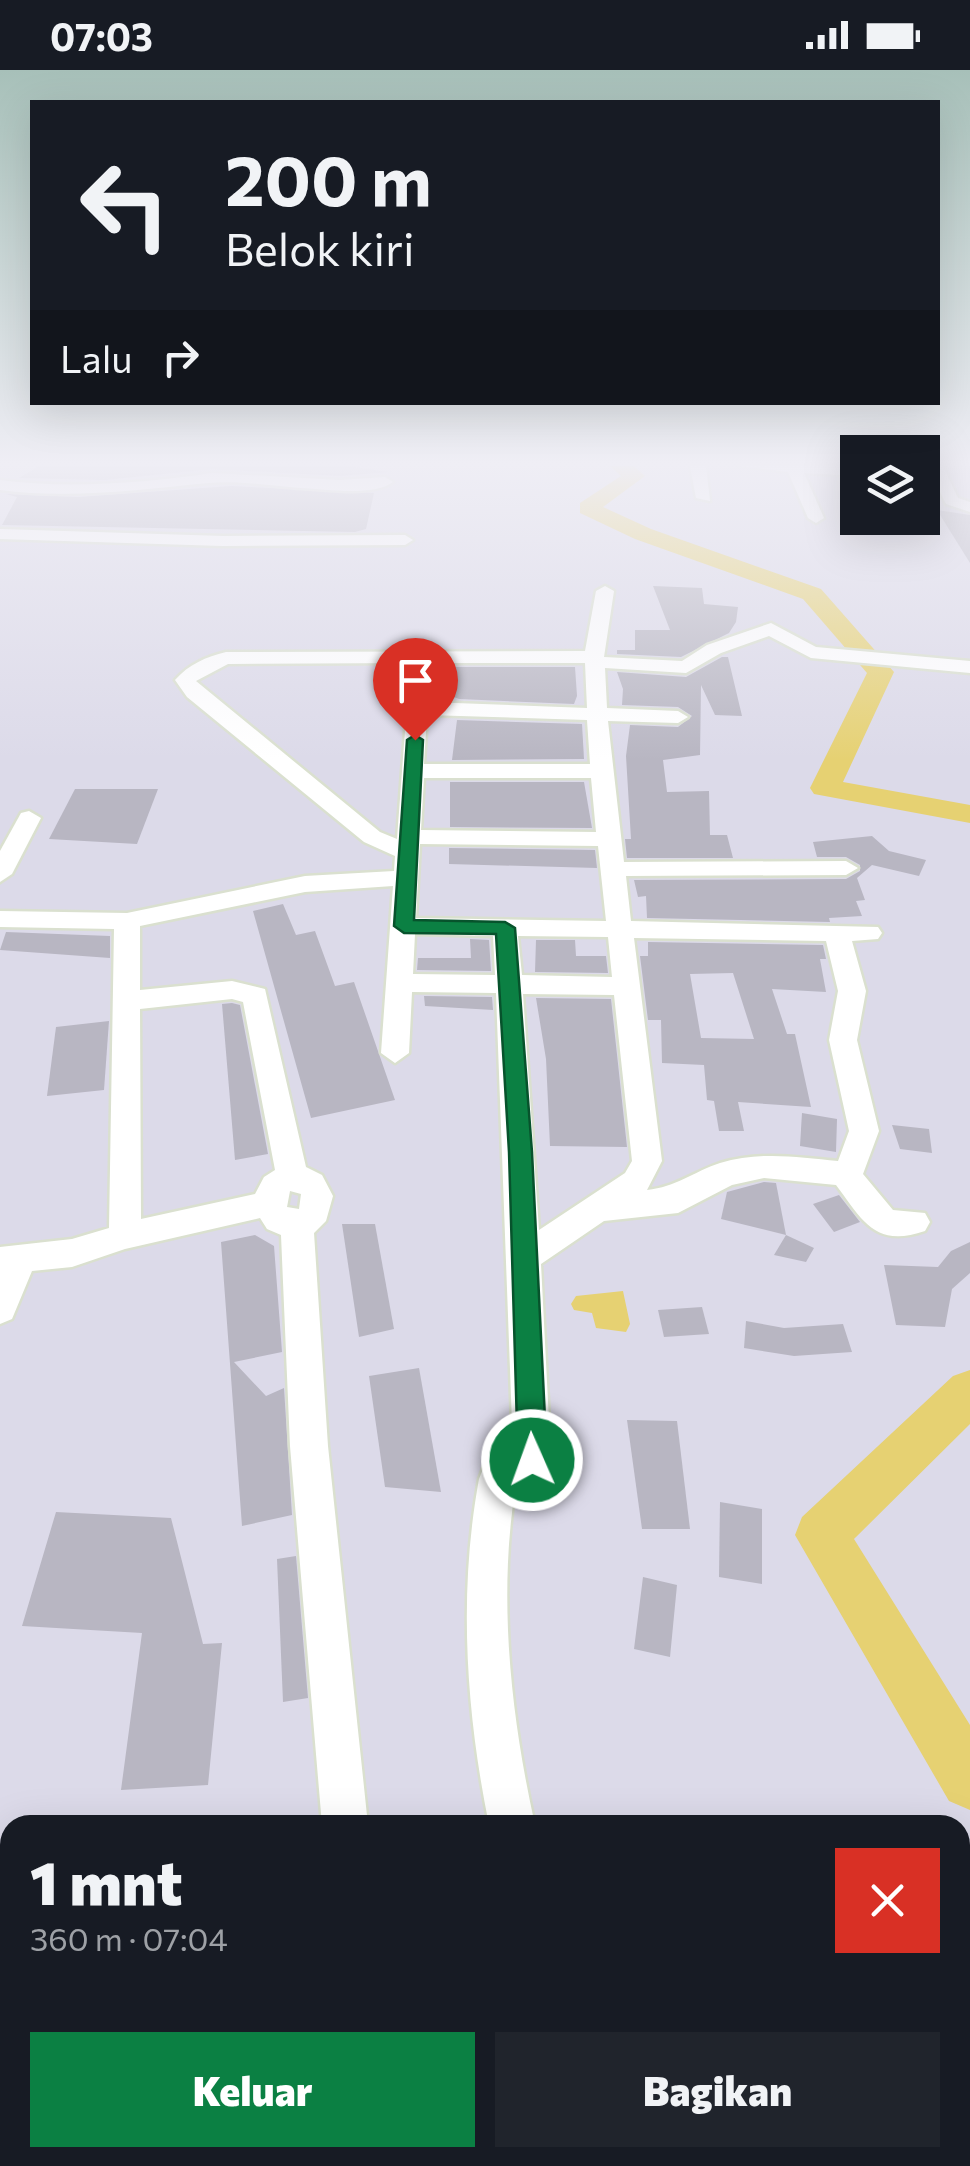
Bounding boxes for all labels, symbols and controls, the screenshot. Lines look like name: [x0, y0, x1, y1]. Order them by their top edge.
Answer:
text: 07:03: [50, 12, 153, 59]
text: 200 m: [225, 135, 432, 220]
icon: left: [60, 140, 190, 270]
text: Belok kiri: [225, 220, 415, 275]
icon: right: [153, 330, 208, 385]
text: Lalu: [60, 334, 133, 381]
map controls: [840, 435, 940, 535]
button: layers: [840, 435, 940, 535]
pin: [373, 638, 458, 741]
icon: arrive: [388, 653, 443, 708]
position arrow: [480, 1408, 584, 1512]
text: 1 mnt: [30, 1844, 182, 1917]
button: close: [835, 1848, 940, 1953]
text: 360 m · 07:04: [30, 1918, 228, 1958]
button: Keluar: [30, 2032, 475, 2147]
button: Bagikan: [495, 2032, 940, 2147]

